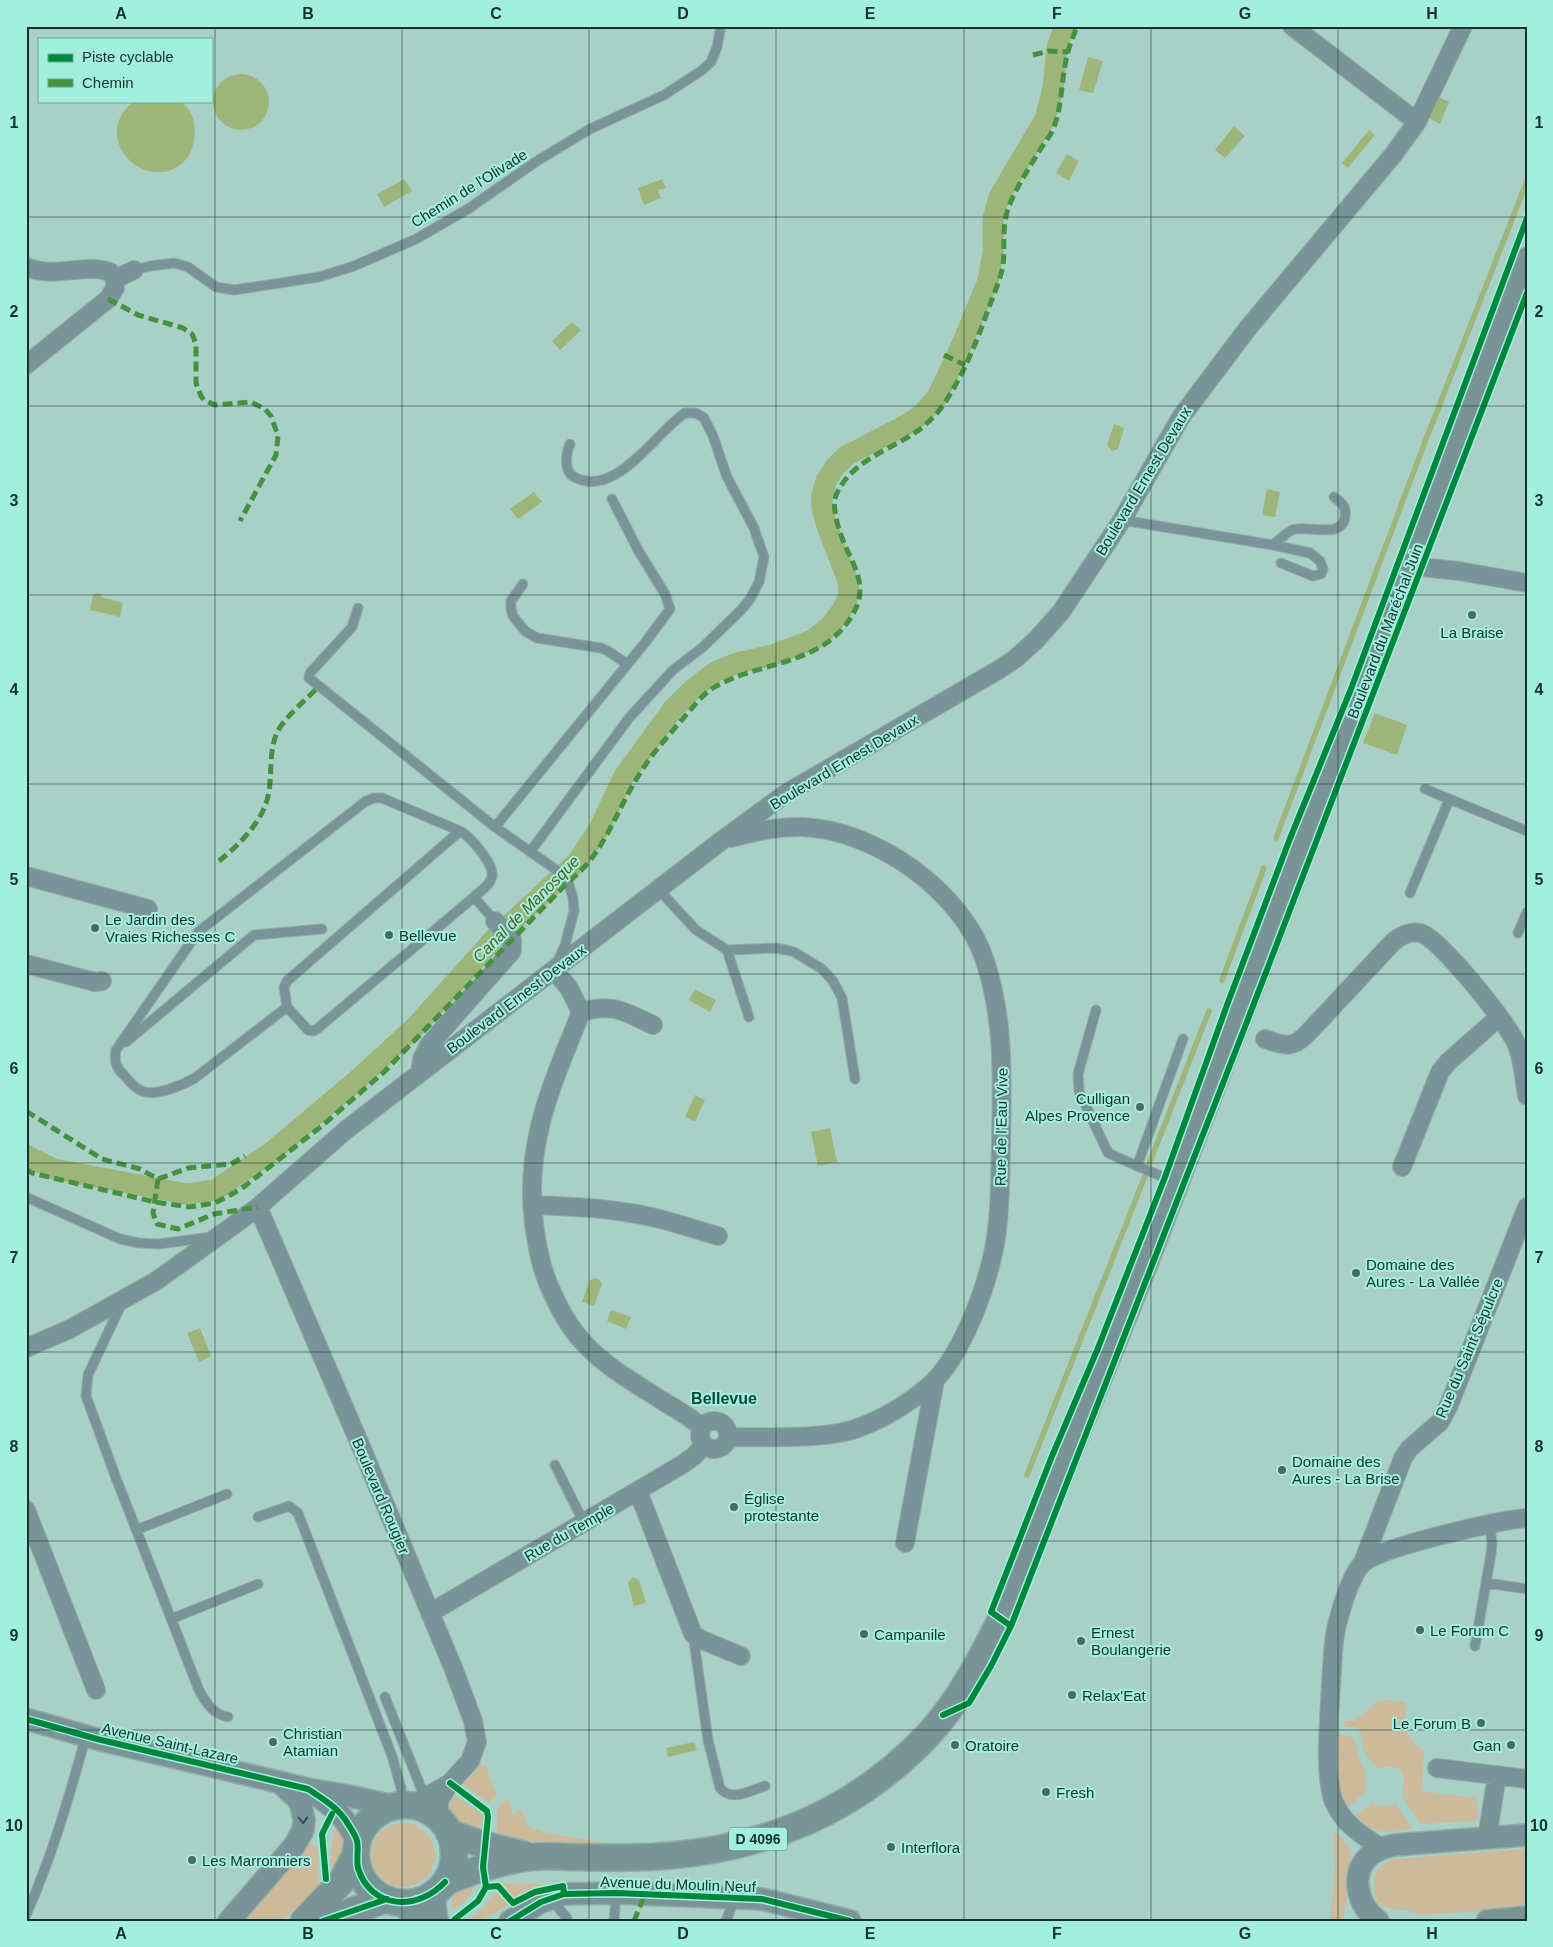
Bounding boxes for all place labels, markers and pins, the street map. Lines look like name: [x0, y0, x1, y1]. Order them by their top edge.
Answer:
marker: La Braise: [1466, 609, 1478, 621]
place label: La Braise: [1440, 624, 1504, 641]
place label: Le Jardin des Vraies Richesses C: [105, 911, 235, 945]
marker: Le Jardin des Vraies Richesses C: [89, 922, 101, 934]
place label: Bellevue: [399, 927, 457, 944]
marker: Bellevue: [383, 929, 395, 941]
place label: Culligan Alpes Provence: [1025, 1090, 1130, 1124]
marker: Culligan Alpes Provence: [1134, 1101, 1146, 1113]
place label: Domaine des Aures - La Vallée: [1366, 1256, 1480, 1290]
marker: Domaine des Aures - La Vallée: [1350, 1267, 1362, 1279]
place label: Domaine des Aures - La Brise: [1292, 1453, 1400, 1487]
marker: Domaine des Aures - La Brise: [1276, 1464, 1288, 1476]
place label: Église protestante: [744, 1490, 819, 1524]
marker: Église protestante: [728, 1501, 740, 1513]
place label: Le Forum C: [1430, 1622, 1509, 1639]
place label: Ernest Boulangerie: [1091, 1624, 1171, 1658]
marker: Le Forum C: [1414, 1624, 1426, 1636]
place label: Campanile: [874, 1626, 946, 1643]
marker: Campanile: [858, 1628, 870, 1640]
marker: Ernest Boulangerie: [1075, 1635, 1087, 1647]
place label: Relax'Eat: [1082, 1687, 1147, 1704]
marker: Relax'Eat: [1066, 1689, 1078, 1701]
place label: Le Forum B: [1393, 1715, 1471, 1732]
marker: Le Forum B: [1475, 1717, 1487, 1729]
place label: Christian Atamian: [283, 1725, 342, 1759]
marker: Christian Atamian: [267, 1736, 279, 1748]
place label: Oratoire: [965, 1737, 1019, 1754]
place label: Gan: [1473, 1737, 1501, 1754]
marker: Oratoire: [949, 1739, 961, 1751]
marker: Gan: [1505, 1739, 1517, 1751]
place label: Fresh: [1056, 1784, 1094, 1801]
marker: Fresh: [1040, 1786, 1052, 1798]
place label: Interflora: [901, 1839, 961, 1856]
marker: Interflora: [885, 1841, 897, 1853]
place label: Les Marronniers: [202, 1852, 310, 1869]
marker: Les Marronniers: [186, 1854, 198, 1866]

